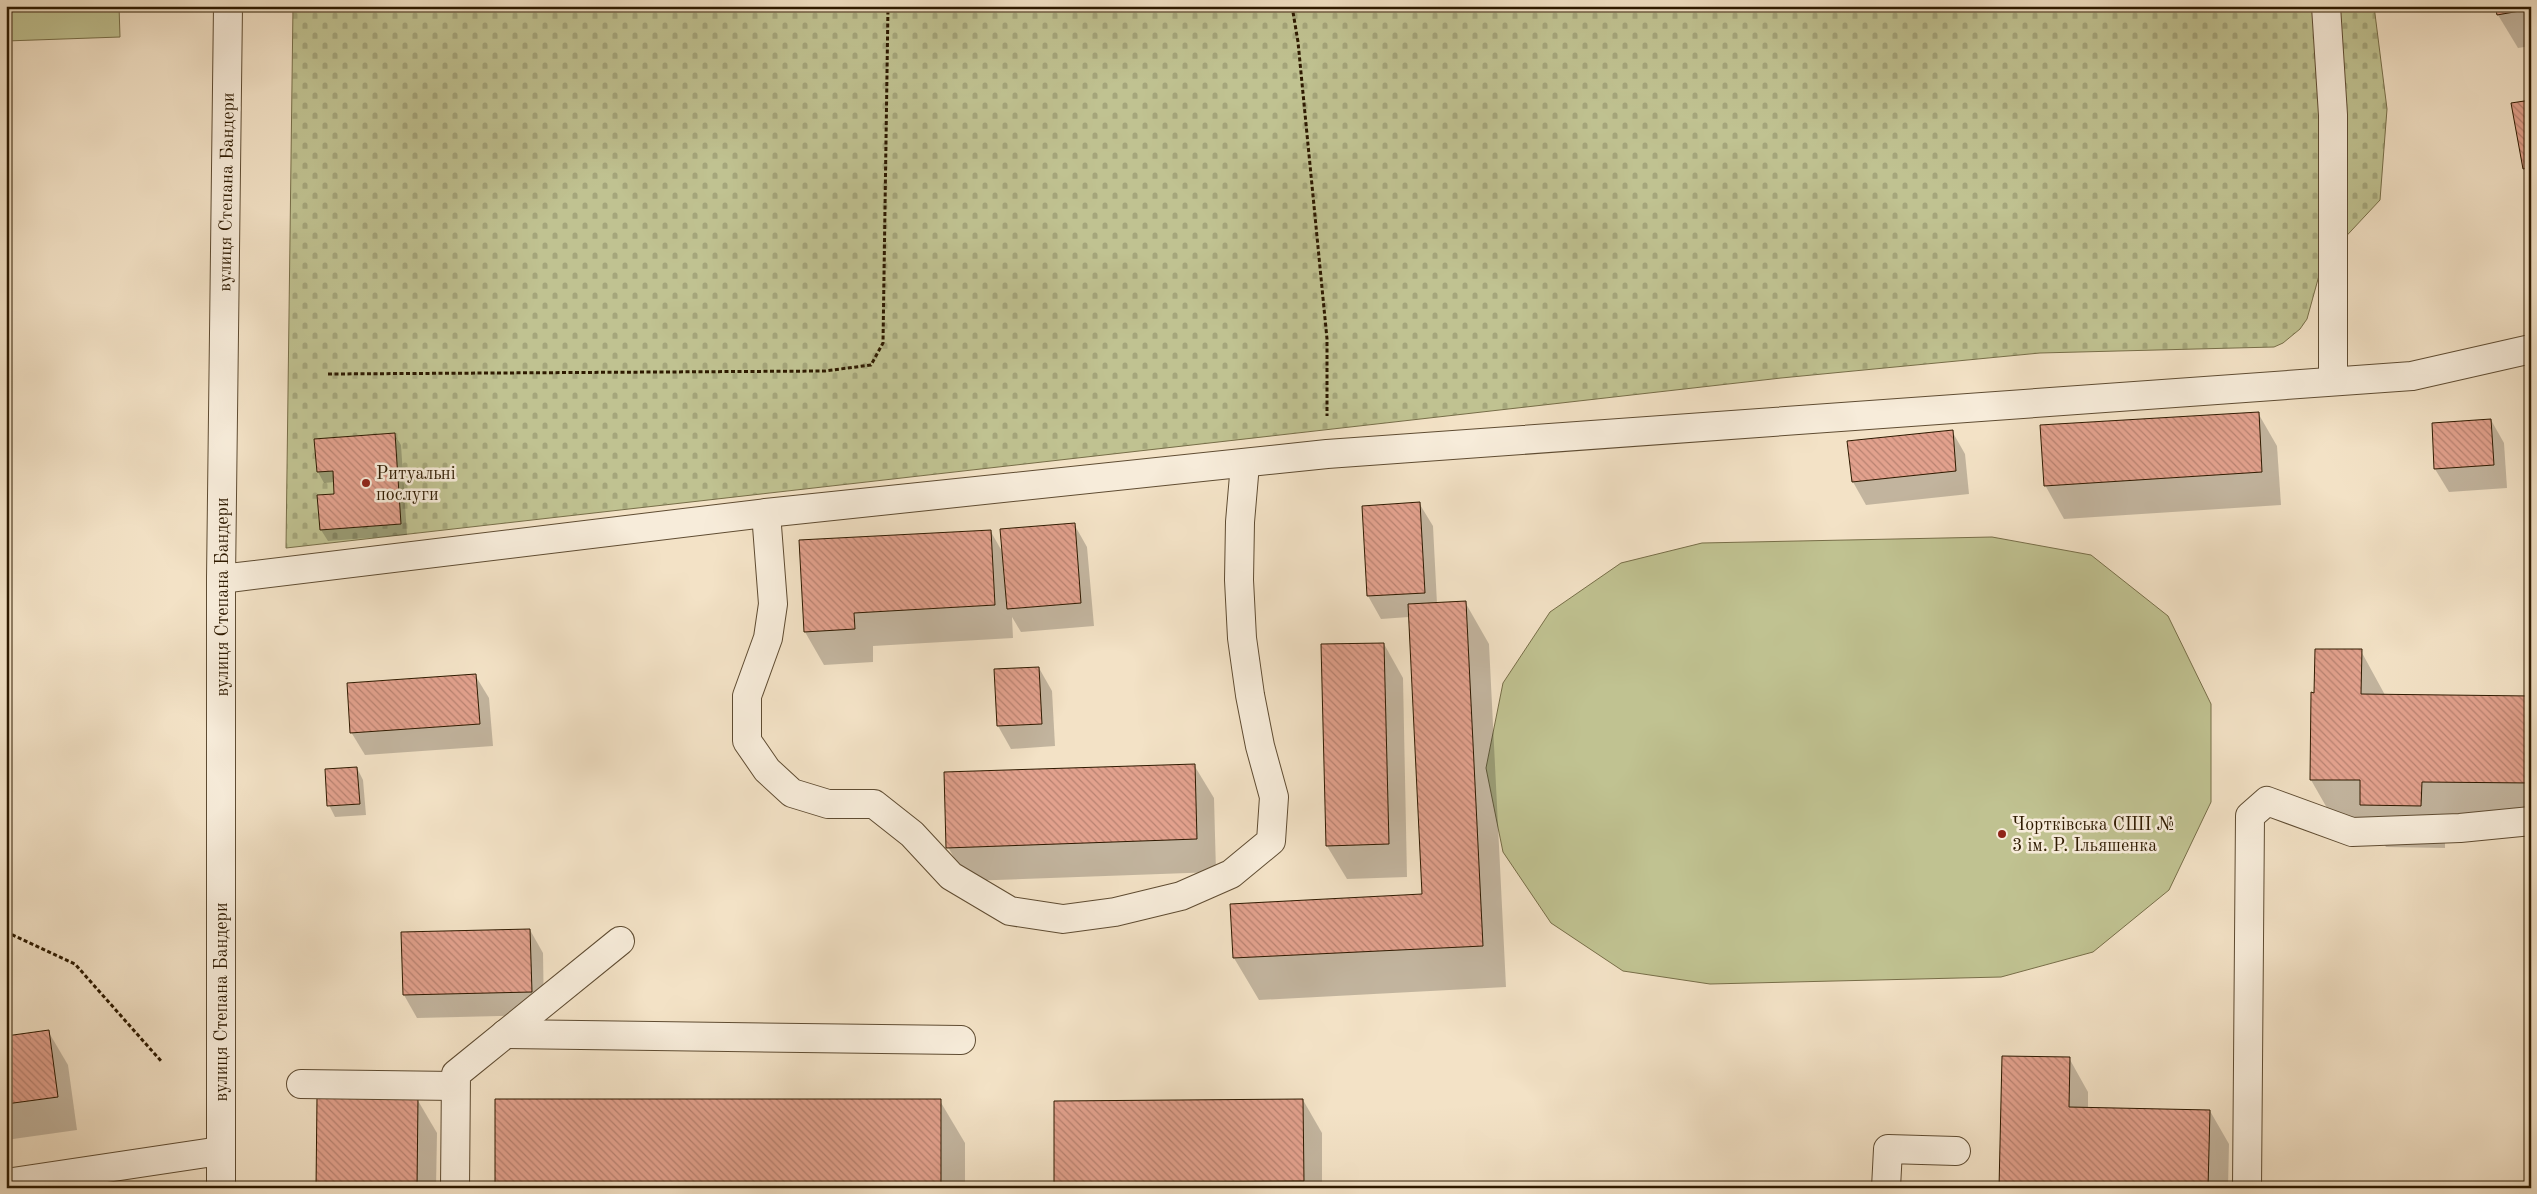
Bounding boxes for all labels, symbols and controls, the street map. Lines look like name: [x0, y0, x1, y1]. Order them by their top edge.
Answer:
street label: вулиця Степана Бандери: [216, 92, 238, 292]
place label: Ритуальні послуги: [376, 465, 456, 504]
marker: Ритуальні послуги: [360, 477, 372, 489]
street label: вулиця Степана Бандери: [214, 497, 232, 697]
place label: Чортківська СШІ № 3 ім. Р. Ільяшенка: [2012, 816, 2176, 855]
marker: Чортківська СШІ № 3 ім. Р. Ільяшенка: [1996, 828, 2008, 840]
street label: вулиця Степана Бандери: [213, 902, 231, 1102]

